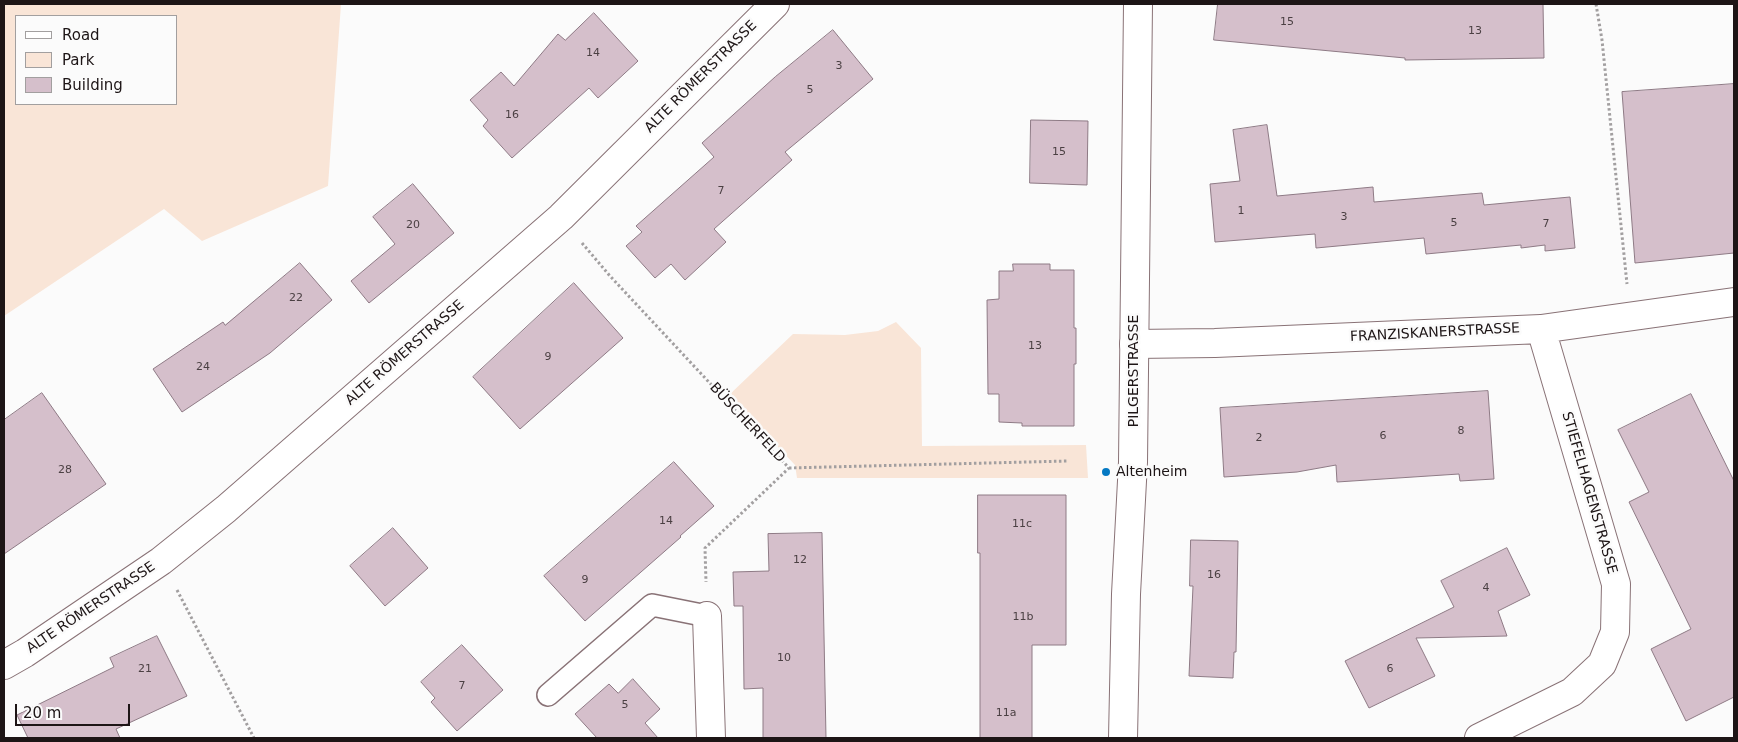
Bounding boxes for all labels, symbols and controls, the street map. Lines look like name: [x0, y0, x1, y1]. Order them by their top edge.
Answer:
legend: [15, 15, 178, 105]
house number: 15: [1280, 15, 1294, 29]
street label: ALTE RÖMERSTRASSE: [642, 18, 760, 136]
house number: 13: [1468, 24, 1482, 38]
text: Road: [62, 26, 100, 44]
house number: 14: [586, 46, 600, 60]
text: Park: [62, 51, 94, 69]
house number: 3: [836, 59, 842, 73]
text: Building: [62, 76, 123, 94]
house number: 5: [807, 83, 813, 97]
house number: 16: [505, 108, 519, 122]
house number: 15: [1052, 145, 1066, 159]
house number: 7: [718, 184, 724, 198]
house number: 1: [1238, 204, 1244, 218]
house number: 3: [1341, 210, 1347, 224]
house number: 5: [1451, 216, 1457, 230]
house number: 7: [1543, 217, 1549, 231]
house number: 20: [406, 218, 420, 232]
house number: 22: [289, 291, 303, 305]
street label: ALTE RÖMERSTRASSE: [342, 297, 468, 409]
street label: PILGERSTRASSE: [1126, 315, 1142, 427]
street label: FRANZISKANERSTRASSE: [1350, 320, 1520, 346]
house number: 13: [1028, 339, 1042, 353]
house number: 9: [545, 350, 551, 364]
house number: 24: [196, 360, 210, 374]
street label: BÜSCHERFELD: [706, 380, 788, 466]
street label: STIEFELHAGENSTRASSE: [1558, 410, 1620, 576]
house number: 8: [1458, 424, 1464, 438]
house number: 6: [1380, 429, 1386, 443]
house number: 2: [1256, 431, 1262, 445]
house number: 28: [58, 463, 72, 477]
place label: Altenheim: [1116, 464, 1187, 480]
marker: Altenheim: [1100, 466, 1112, 478]
house number: 14: [659, 514, 673, 528]
house number: 11c: [1012, 517, 1032, 531]
house number: 12: [793, 553, 807, 567]
street label: ALTE RÖMERSTRASSE: [24, 559, 158, 657]
house number: 16: [1207, 568, 1221, 582]
house number: 9: [582, 573, 588, 587]
house number: 4: [1483, 581, 1489, 595]
house number: 11b: [1013, 610, 1033, 624]
house number: 10: [777, 651, 791, 665]
house number: 21: [138, 662, 152, 676]
house number: 6: [1387, 662, 1393, 676]
house number: 7: [459, 679, 465, 693]
scale bar: [18, 694, 132, 726]
house number: 5: [622, 698, 628, 712]
text: 20 m: [23, 704, 61, 722]
house number: 11a: [996, 706, 1016, 720]

